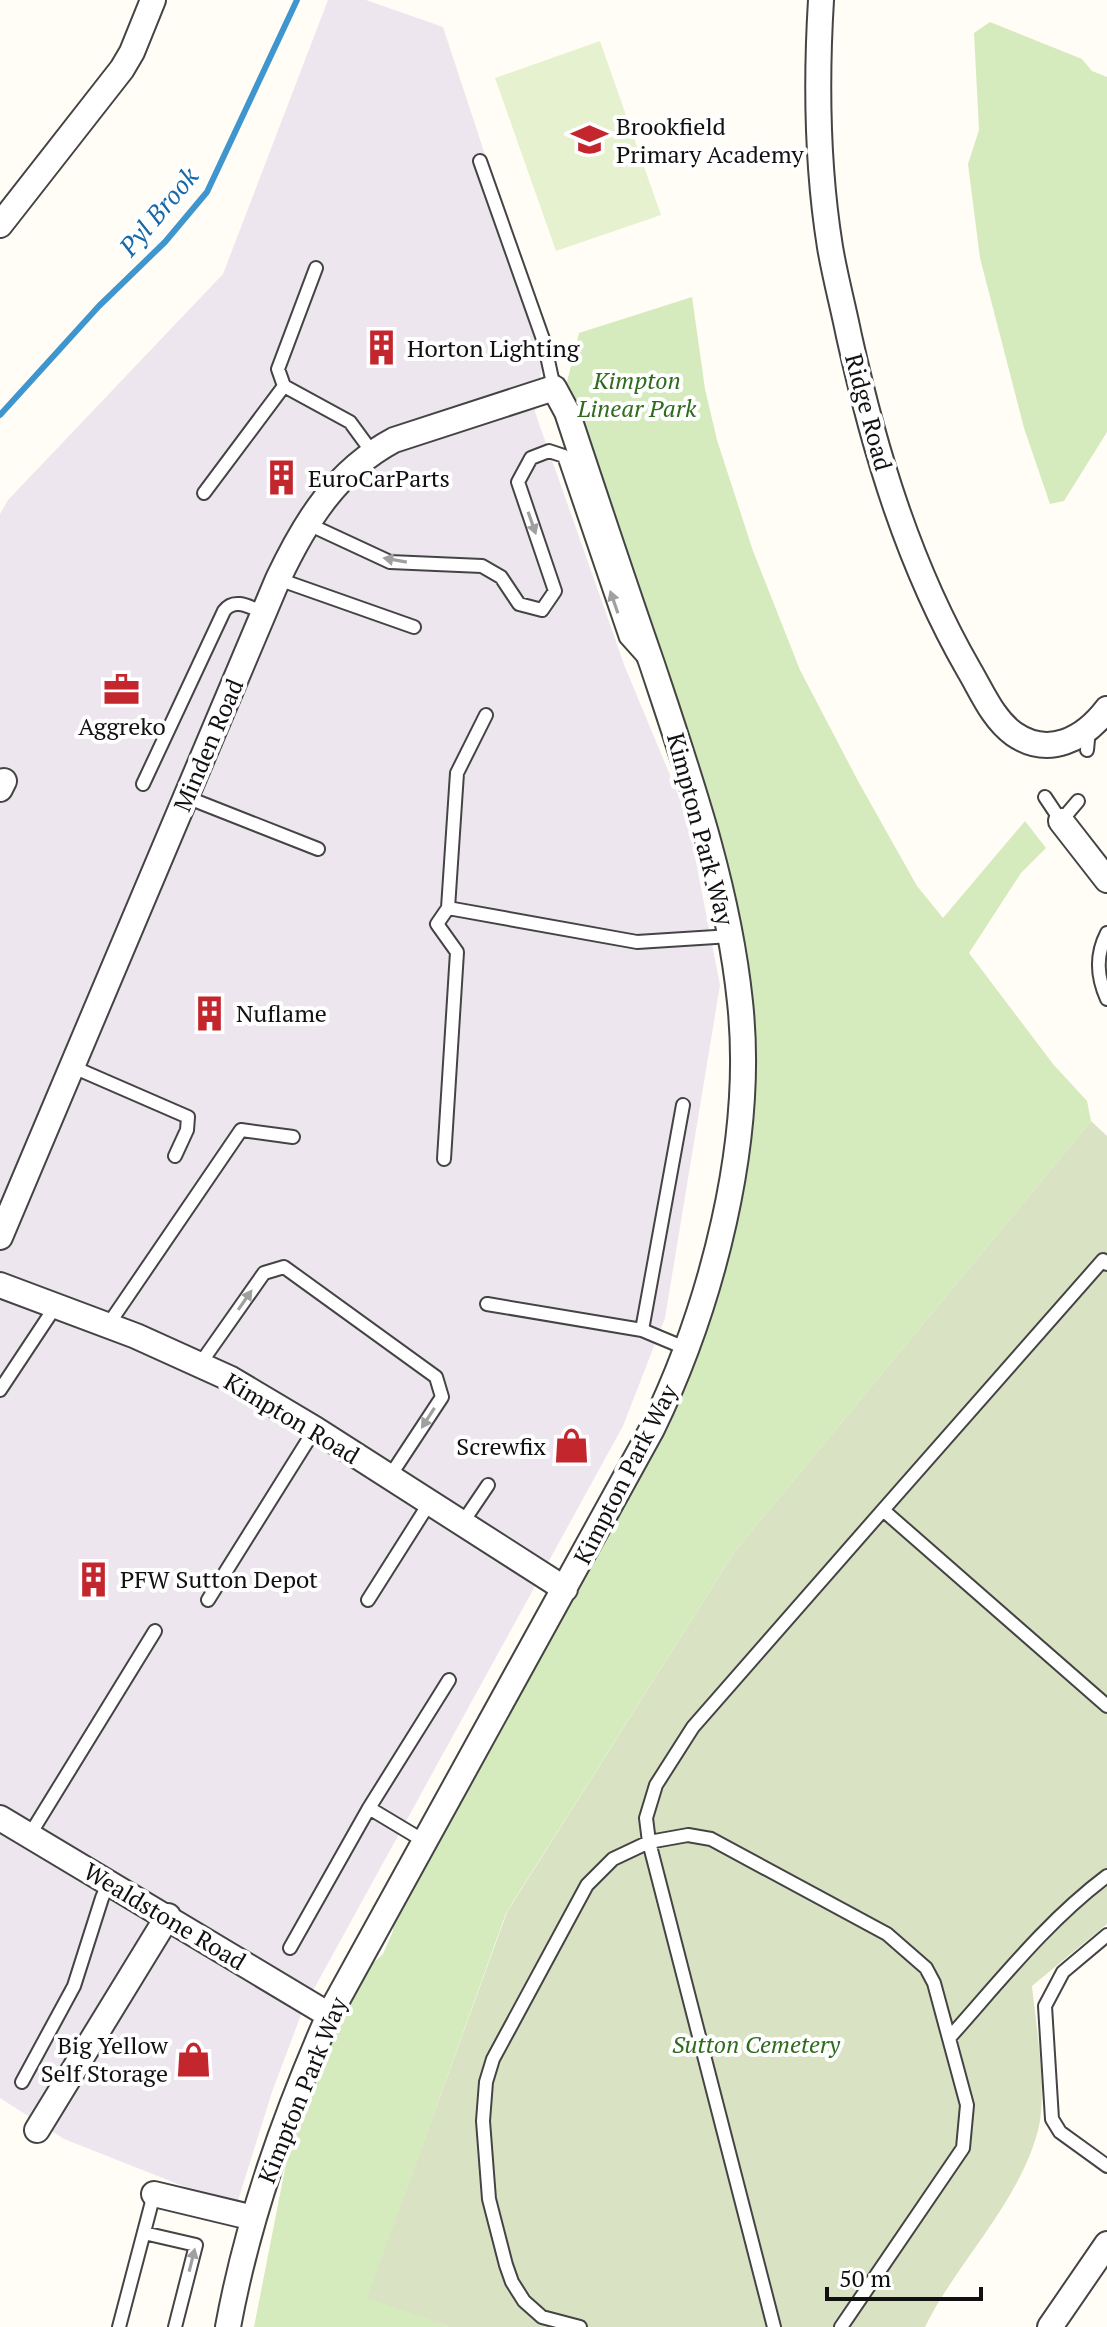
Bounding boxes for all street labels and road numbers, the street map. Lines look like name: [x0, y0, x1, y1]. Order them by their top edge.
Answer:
street label: Ridge Road: [838, 350, 900, 474]
street label: Minden Road: [166, 674, 250, 816]
street label: Kimpton Park Way: [660, 729, 742, 930]
street label: Kimpton Road: [218, 1365, 366, 1471]
street label: Kimpton Park Way: [566, 1378, 685, 1569]
street label: Wealdstone Road: [78, 1855, 252, 1977]
street label: Kimpton Park Way: [250, 1991, 354, 2188]

